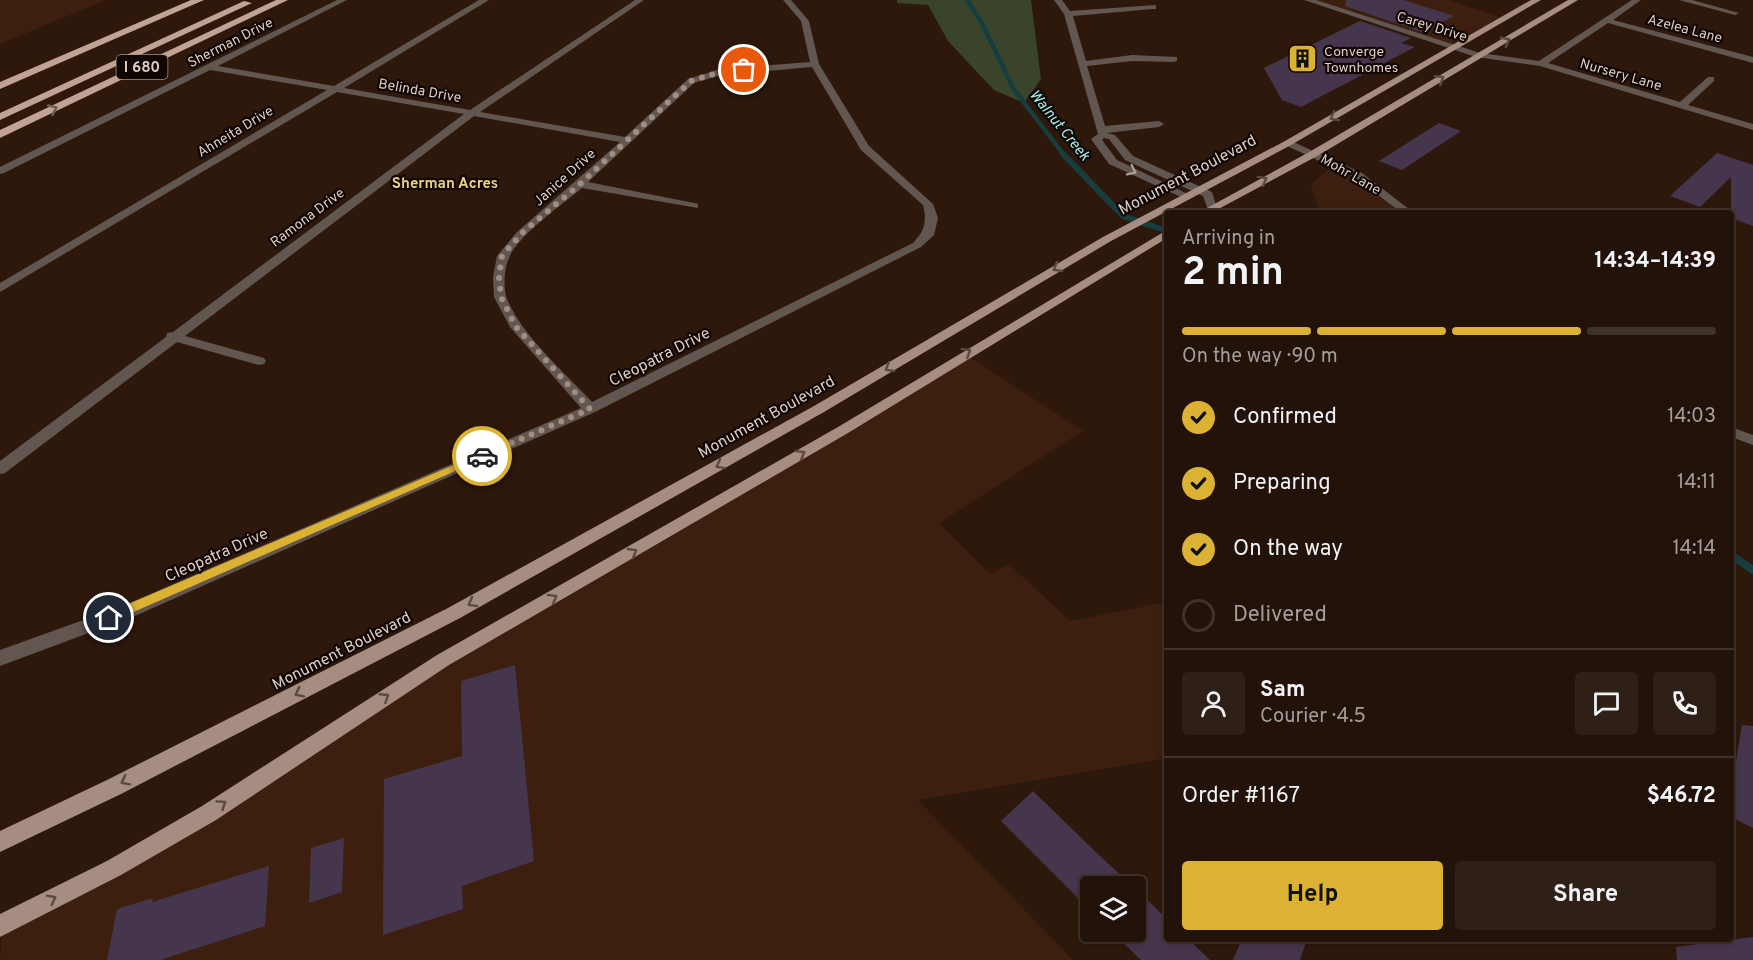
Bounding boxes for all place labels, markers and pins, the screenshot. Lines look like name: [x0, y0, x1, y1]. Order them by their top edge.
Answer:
building icon: Converge Townhomes: [1287, 43, 1319, 75]
pin: [718, 44, 769, 95]
place label: Converge Townhomes: [1324, 44, 1398, 77]
pin: [83, 592, 134, 643]

